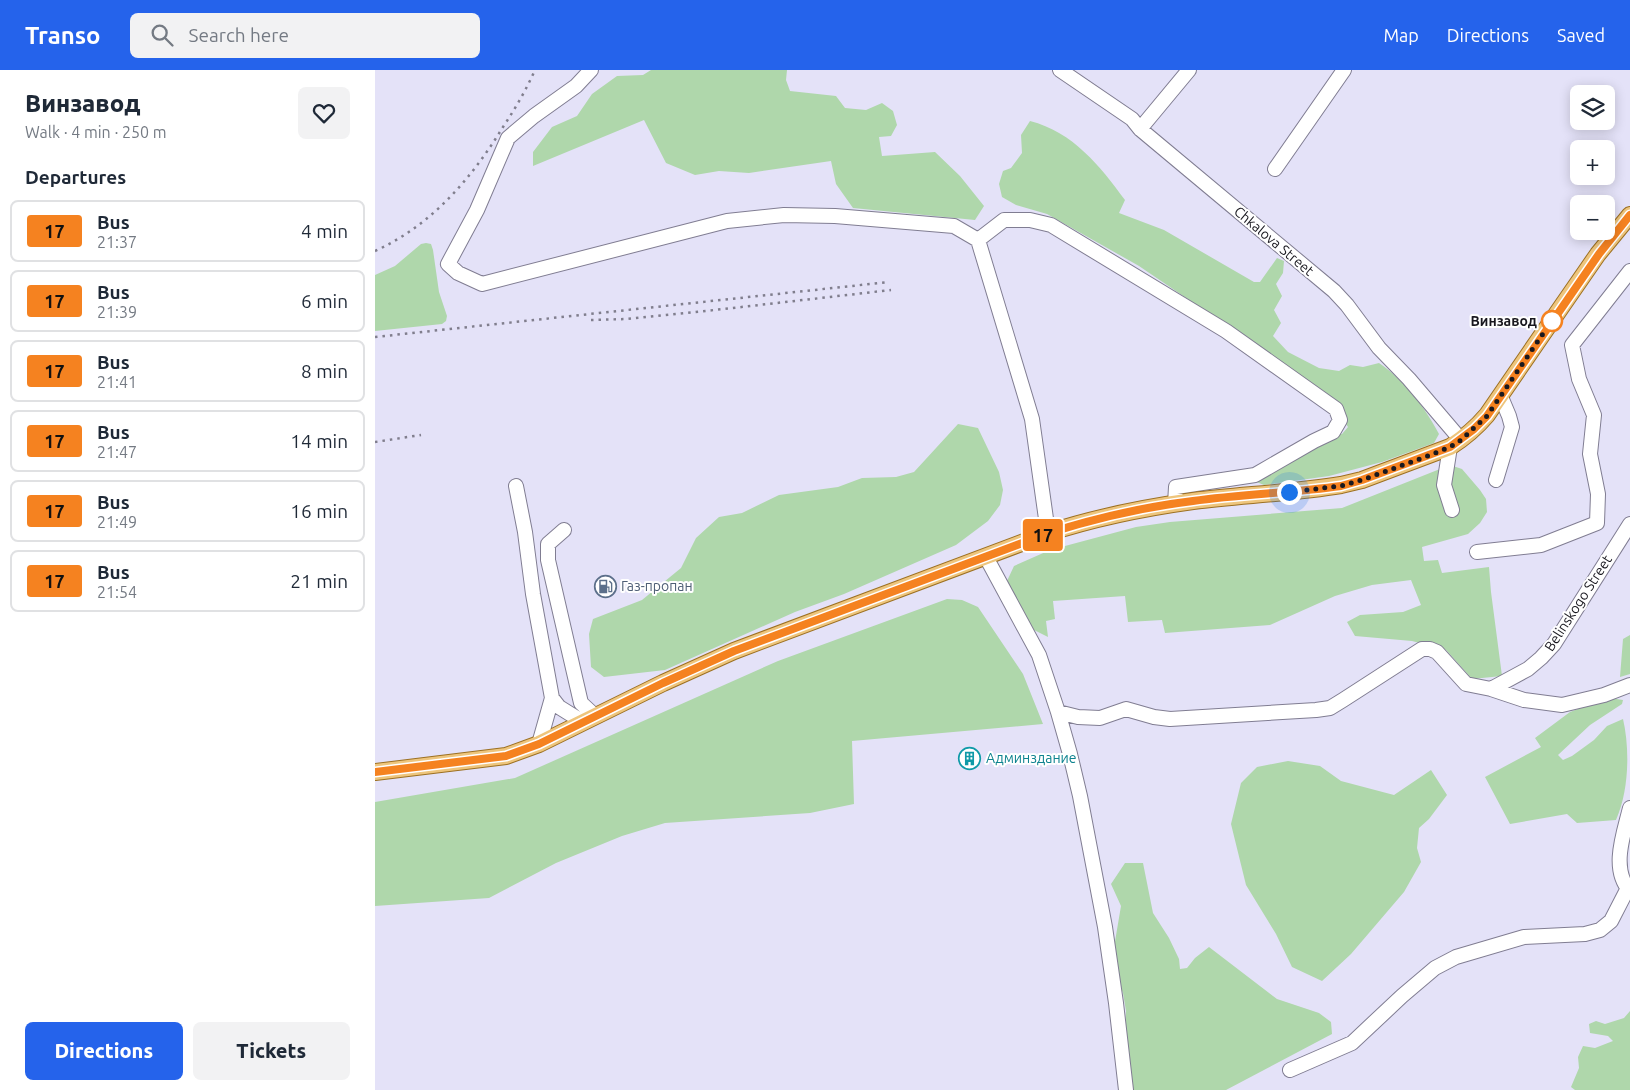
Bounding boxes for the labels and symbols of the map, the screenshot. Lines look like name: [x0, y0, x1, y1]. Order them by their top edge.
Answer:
street label: Chkalova Street: [1231, 203, 1317, 279]
marker: Винзавод: [1541, 310, 1563, 332]
place label: Винзавод: [1471, 313, 1537, 329]
your location: [1277, 480, 1302, 505]
line badge: 17: [1021, 519, 1065, 551]
street label: Belinskogo Street: [1541, 552, 1615, 654]
fuel station icon: Газ-пропан: [593, 574, 617, 598]
place label: Газ-пропан: [621, 578, 693, 594]
building icon: Админздание: [958, 746, 982, 770]
place label: Админздание: [986, 750, 1077, 766]

